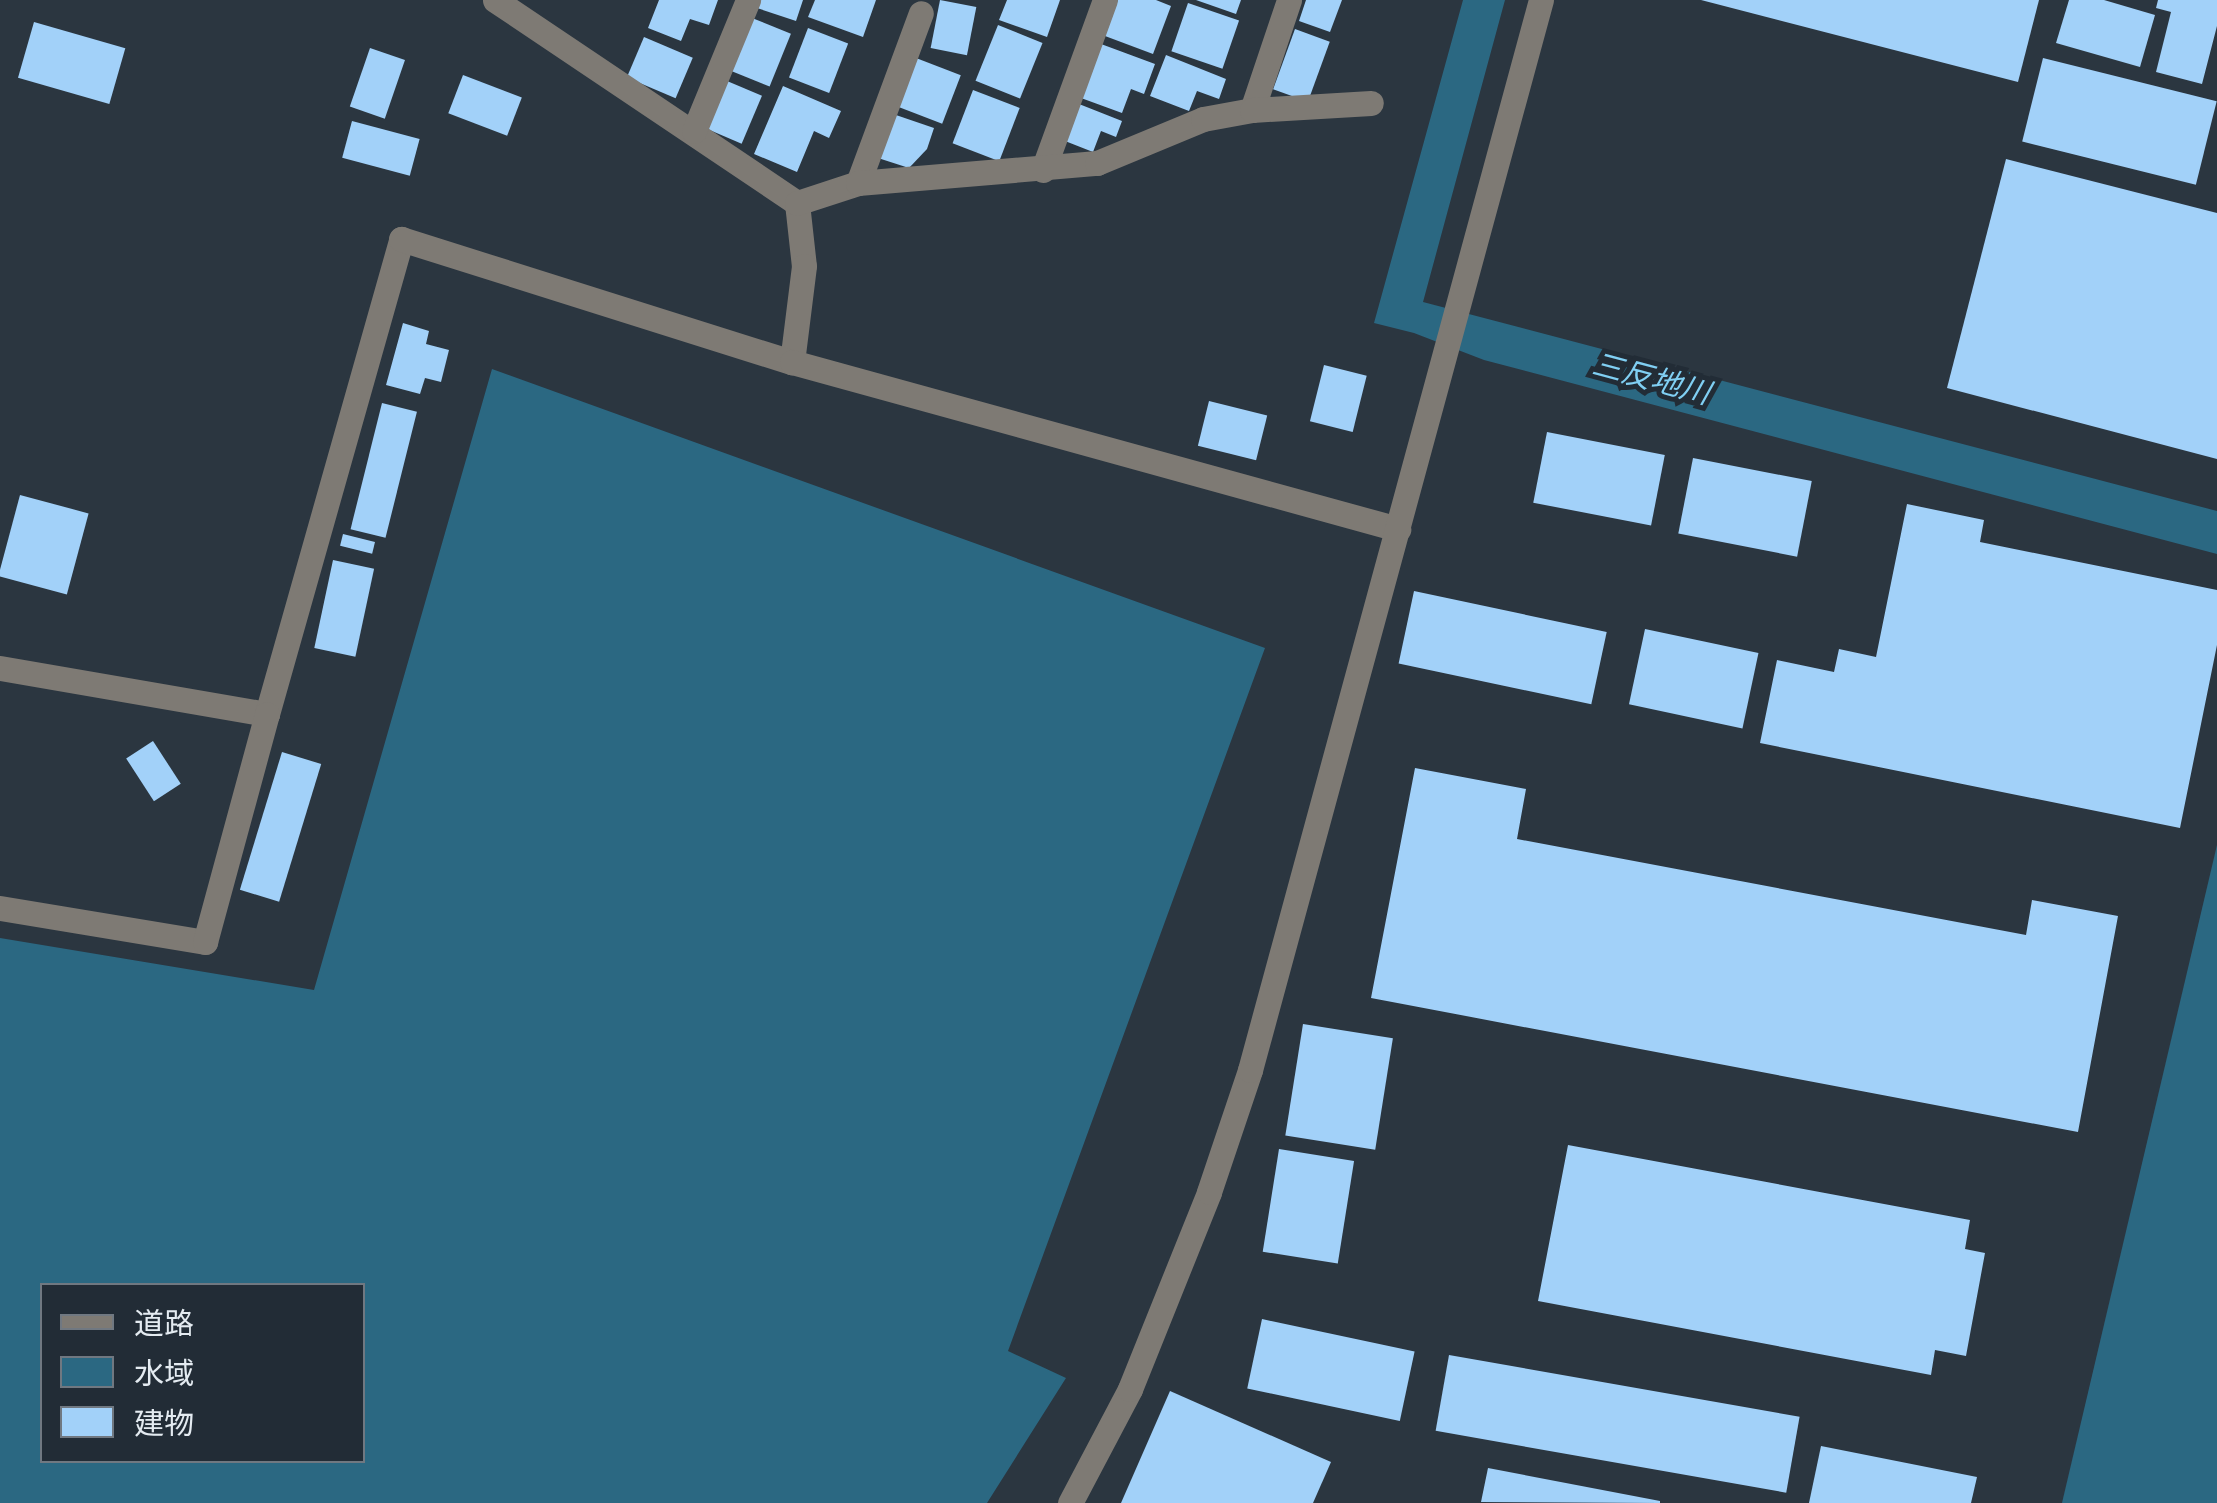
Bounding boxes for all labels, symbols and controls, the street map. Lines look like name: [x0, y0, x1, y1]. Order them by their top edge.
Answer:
water label: 三反地川: [1588, 347, 1714, 413]
legend: [40, 1283, 365, 1463]
text: 道路: [134, 1303, 194, 1346]
text: 水域: [134, 1353, 194, 1396]
text: 建物: [134, 1403, 194, 1446]

